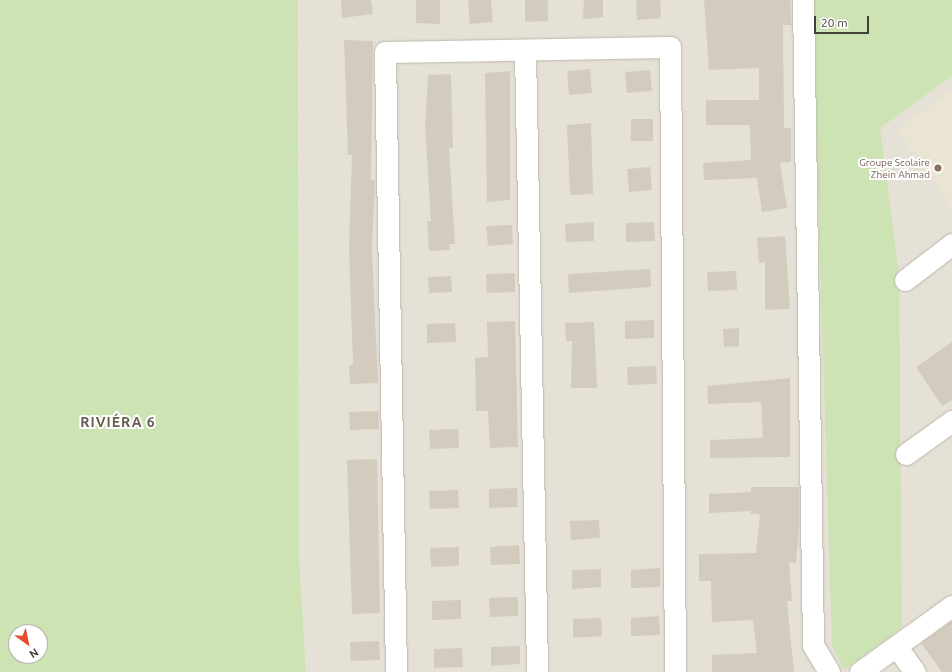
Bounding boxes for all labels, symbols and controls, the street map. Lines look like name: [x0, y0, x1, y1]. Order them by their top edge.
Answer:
scale bar: [816, 8, 871, 34]
text: 20 m: [821, 16, 848, 29]
place label: Groupe Scolaire Zhein Ahmad: [859, 156, 930, 180]
marker: Groupe Scolaire Zhein Ahmad: [933, 163, 943, 173]
district label: RIVIÉRA 6: [80, 414, 156, 430]
north arrow: [8, 624, 48, 664]
text: N: [27, 646, 41, 660]

